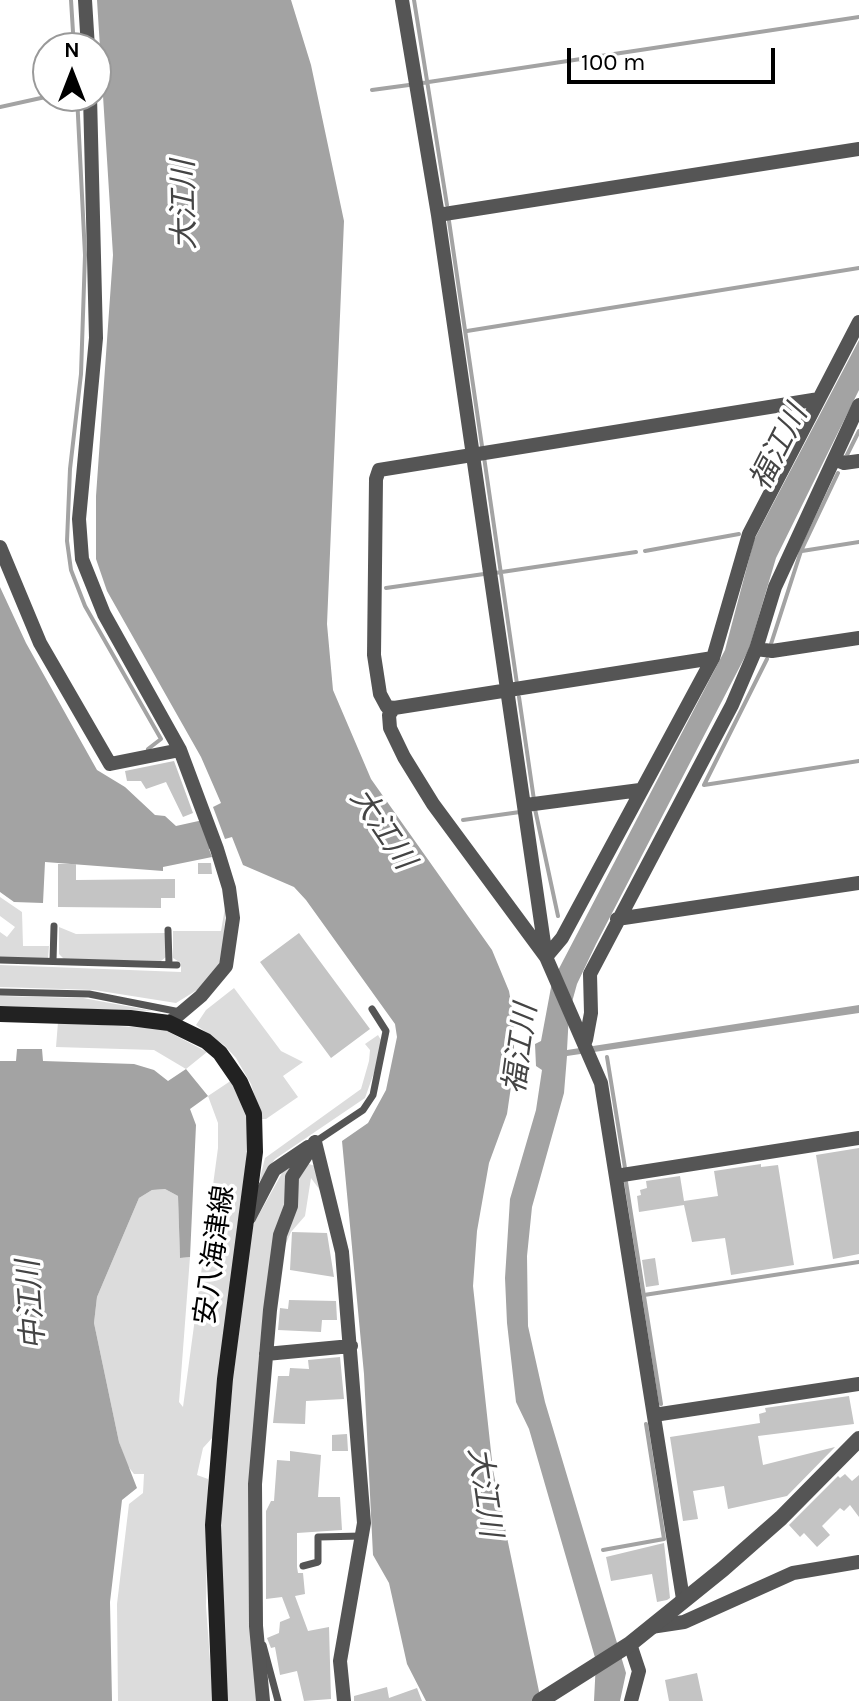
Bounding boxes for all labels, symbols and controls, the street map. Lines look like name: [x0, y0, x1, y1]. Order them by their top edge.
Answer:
north arrow: [32, 32, 112, 112]
scale bar: [571, 32, 779, 82]
text: N: [64, 37, 80, 63]
text: 100 m: [581, 48, 646, 76]
water label: 大江川: [166, 160, 204, 250]
water label: 福江川: [743, 400, 815, 496]
water label: 大江川: [342, 782, 422, 876]
water label: 福江川: [497, 1002, 545, 1096]
street label: 安八海津線: [189, 1183, 241, 1327]
water label: 中江川: [11, 1259, 53, 1351]
water label: 大江川: [460, 1445, 508, 1539]

